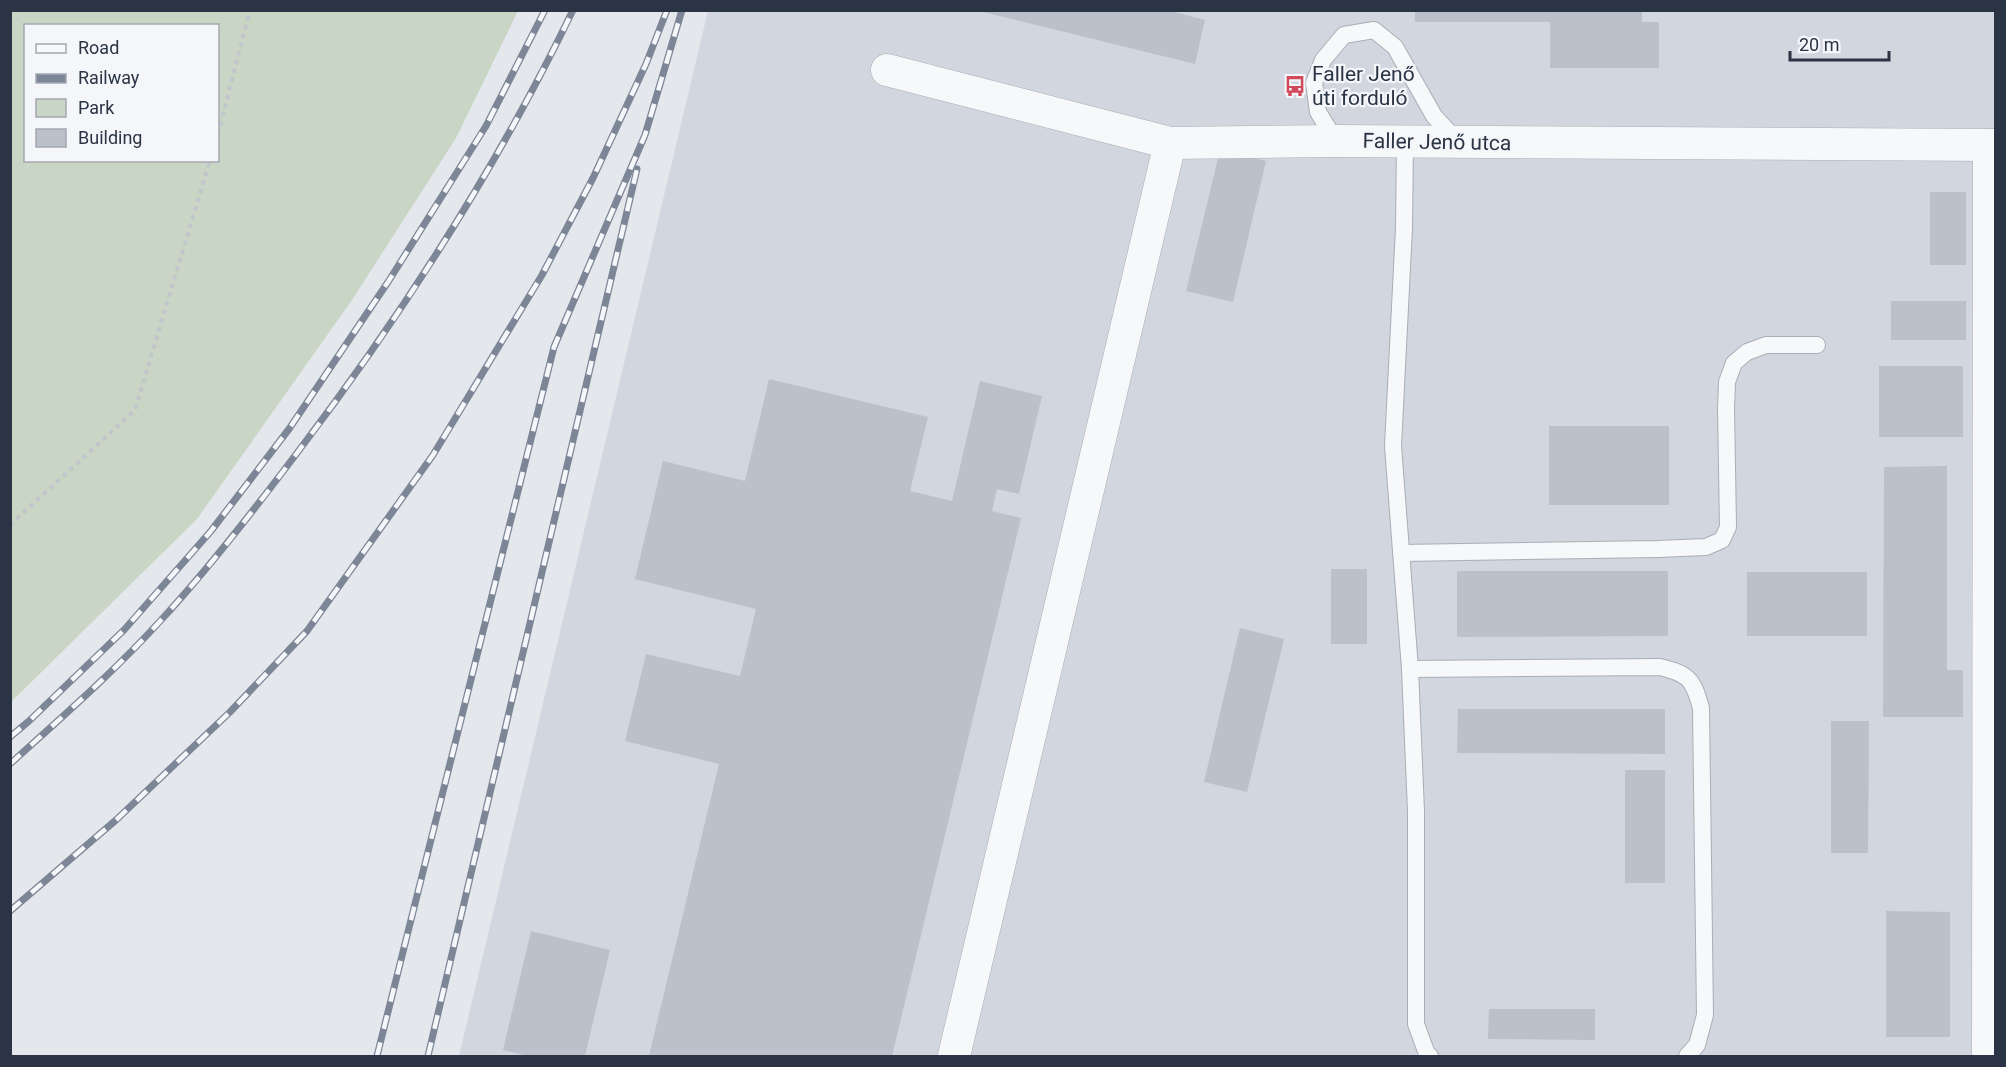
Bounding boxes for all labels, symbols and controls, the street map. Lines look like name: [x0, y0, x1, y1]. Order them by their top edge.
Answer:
legend: [24, 24, 219, 162]
scale bar: [1790, 24, 1889, 62]
text: 20 m: [1799, 34, 1839, 55]
text: Road: [78, 37, 119, 58]
place label: Faller Jenő úti forduló: [1312, 62, 1415, 110]
text: Railway: [78, 67, 140, 88]
bus stop icon: Faller Jenő úti forduló: [1283, 74, 1307, 98]
text: Park: [78, 97, 115, 118]
text: Building: [78, 127, 142, 148]
street label: Faller Jenő utca: [1362, 129, 1512, 155]

